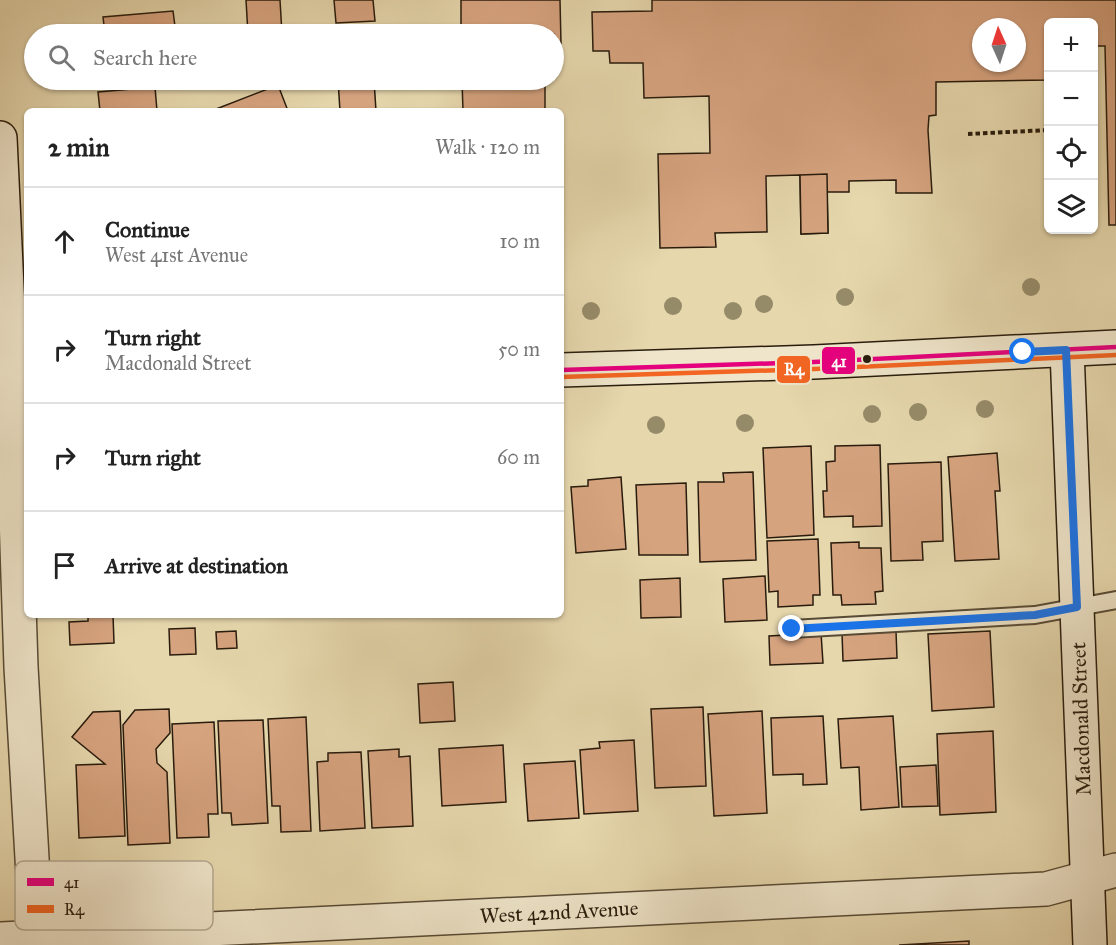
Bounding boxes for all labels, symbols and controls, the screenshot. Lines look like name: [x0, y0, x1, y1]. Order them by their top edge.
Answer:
north arrow: [972, 18, 1026, 72]
map controls: [1044, 18, 1098, 234]
button: +: [1044, 18, 1098, 72]
search box: [24, 24, 564, 90]
icon: search: [45, 41, 78, 74]
text: Search here: [93, 44, 197, 71]
button: −: [1044, 72, 1098, 126]
button: locate: [1044, 126, 1098, 180]
text: 2 min: [48, 131, 109, 163]
text: Walk · 120 m: [435, 135, 540, 159]
button: layers: [1044, 180, 1098, 234]
text: Continue: [105, 216, 190, 243]
icon: ahead: [48, 225, 81, 258]
text: 10 m: [499, 229, 540, 253]
text: West 41st Avenue: [105, 243, 248, 267]
text: Turn right: [105, 324, 201, 351]
icon: right: [48, 333, 81, 366]
text: 50 m: [498, 337, 540, 361]
route start: [1009, 338, 1035, 364]
line badge: 41: [821, 346, 856, 375]
text: Macdonald Street: [105, 351, 251, 375]
text: 41: [831, 352, 847, 372]
unlabelled marker: [861, 353, 873, 365]
line badge: R4: [776, 355, 811, 384]
text: R4: [784, 360, 805, 380]
icon: right: [48, 441, 81, 474]
text: Turn right: [105, 444, 201, 471]
text: 60 m: [497, 445, 540, 469]
icon: arrive: [48, 549, 81, 582]
text: Arrive at destination: [105, 552, 288, 579]
route end: [778, 615, 804, 641]
street label: Macdonald Street: [1065, 641, 1097, 796]
legend: [15, 861, 213, 930]
text: 41: [64, 873, 79, 892]
street label: West 42nd Avenue: [479, 895, 639, 929]
text: R4: [64, 900, 85, 919]

